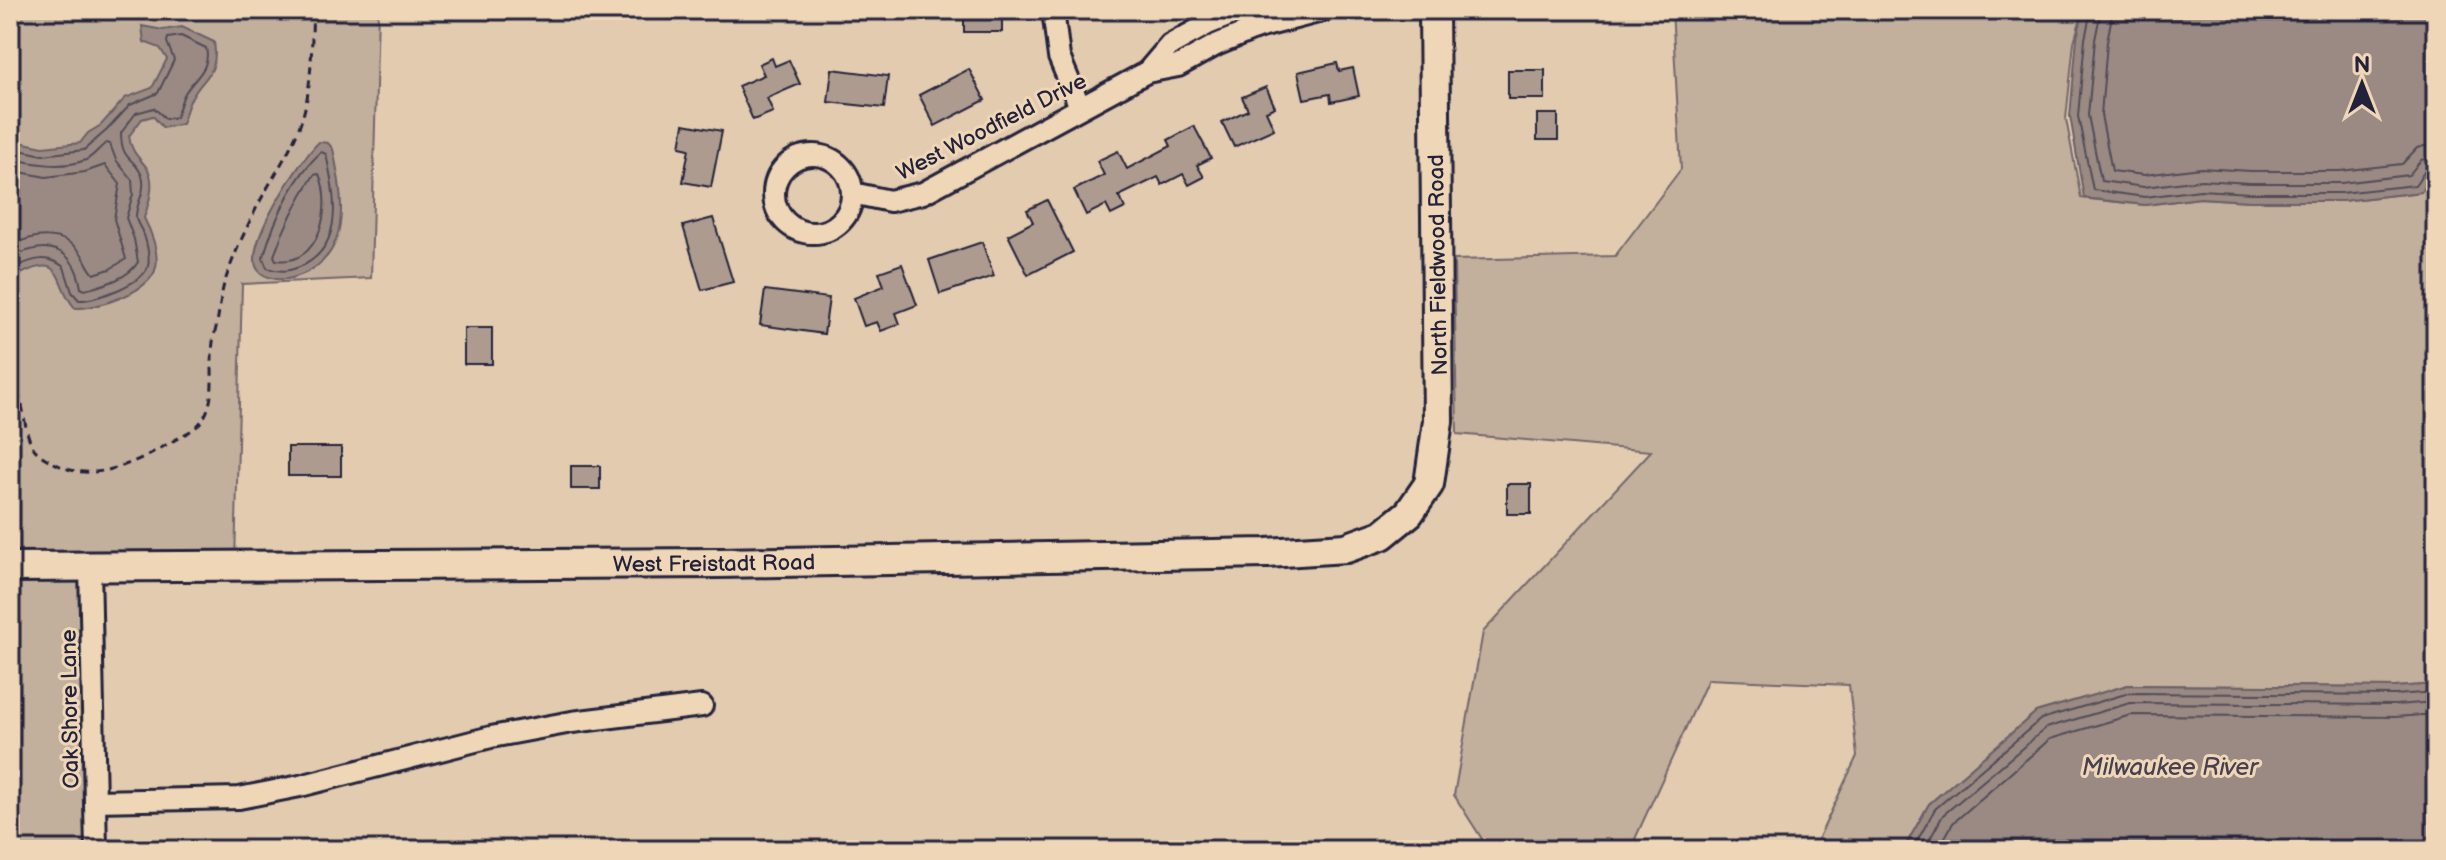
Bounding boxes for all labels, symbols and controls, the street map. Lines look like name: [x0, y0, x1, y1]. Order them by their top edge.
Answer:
north arrow: [2322, 44, 2402, 124]
text: N: [2354, 52, 2370, 79]
street label: West Woodfield Drive: [892, 68, 1091, 187]
street label: North Fieldwood Road: [1423, 154, 1454, 376]
street label: West Freistadt Road: [613, 549, 815, 579]
street label: Oak Shore Lane: [56, 629, 85, 789]
water label: Milwaukee River: [2082, 753, 2260, 782]

